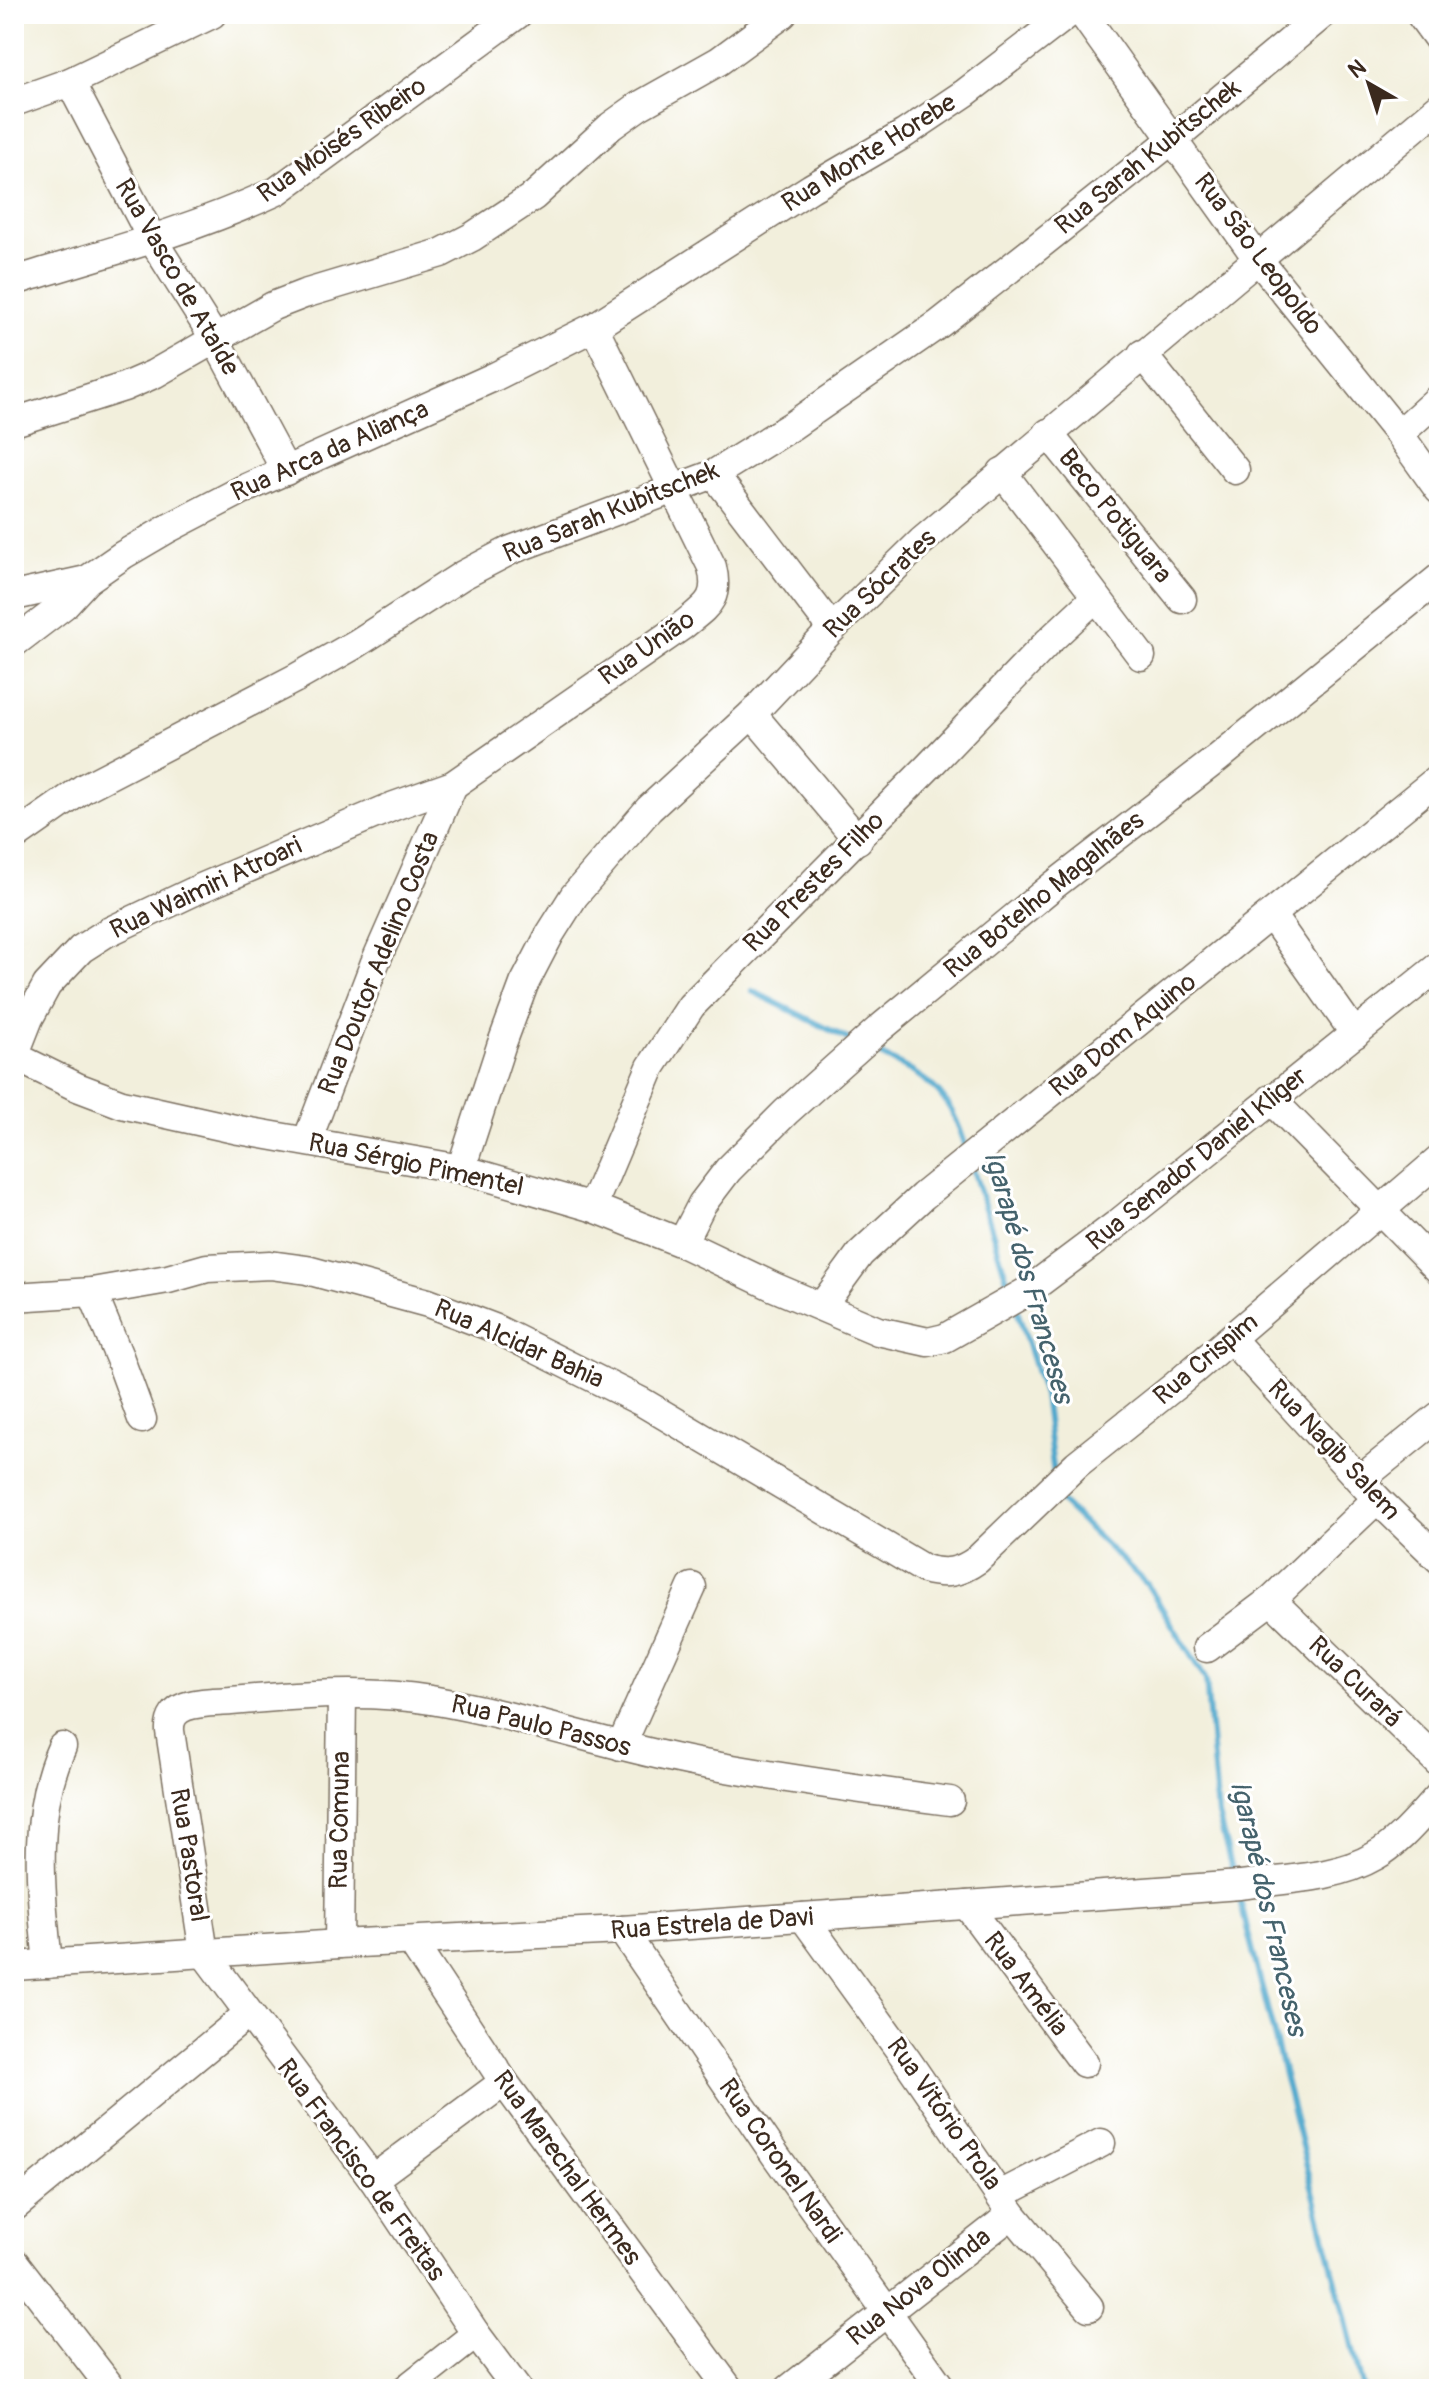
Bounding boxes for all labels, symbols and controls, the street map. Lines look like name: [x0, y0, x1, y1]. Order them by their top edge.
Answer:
north arrow: [1329, 44, 1409, 124]
text: N: [1342, 54, 1372, 85]
street label: Rua Moisés Ribeiro: [252, 70, 433, 210]
street label: Rua Sarah Kubitschek: [1049, 72, 1247, 242]
street label: Rua Monte Horebe: [776, 87, 962, 219]
street label: Rua São Leopoldo: [1187, 167, 1329, 341]
street label: Rua Vasco de Ataíde: [108, 173, 246, 381]
street label: Rua Arca da Aliança: [226, 393, 434, 509]
street label: Beco Potiguara: [1051, 442, 1179, 590]
street label: Rua Sarah Kubitschek: [499, 454, 724, 570]
street label: Rua Sócrates: [817, 522, 943, 646]
street label: Rua União: [593, 603, 701, 693]
street label: Rua Botelho Magalhães: [938, 804, 1151, 985]
street label: Rua Prestes Filho: [737, 805, 891, 959]
street label: Rua Doutor Adelino Costa: [312, 827, 446, 1099]
street label: Rua Waimiri Atroari: [105, 830, 307, 946]
street label: Rua Dom Aquino: [1043, 966, 1203, 1104]
street label: Rua Senador Daniel Kliger: [1080, 1060, 1314, 1258]
street label: Rua Sérgio Pimentel: [305, 1127, 527, 1203]
water label: Igarapé dos Franceses: [975, 1147, 1082, 1410]
street label: Rua Alcidar Bahia: [429, 1292, 609, 1396]
street label: Rua Crispim: [1147, 1306, 1265, 1412]
street label: Rua Nagib Salem: [1261, 1373, 1407, 1527]
street label: Rua Curará: [1302, 1630, 1408, 1734]
street label: Rua Paulo Passos: [448, 1688, 634, 1764]
street label: Rua Comuna: [323, 1751, 357, 1889]
water label: Igarapé dos Franceses: [1222, 1777, 1315, 2042]
street label: Rua Pastoral: [163, 1786, 215, 1924]
street label: Rua Estrela de Davi: [610, 1901, 814, 1947]
street label: Rua Amélia: [976, 1926, 1076, 2042]
street label: Rua Vitório Prola: [880, 2031, 1008, 2197]
street label: Rua Francisco de Freitas: [270, 2053, 453, 2288]
street label: Rua Marechal Hermes: [486, 2064, 649, 2272]
street label: Rua Coronel Nardi: [711, 2073, 849, 2249]
street label: Rua Nova Olinda: [841, 2221, 997, 2353]

